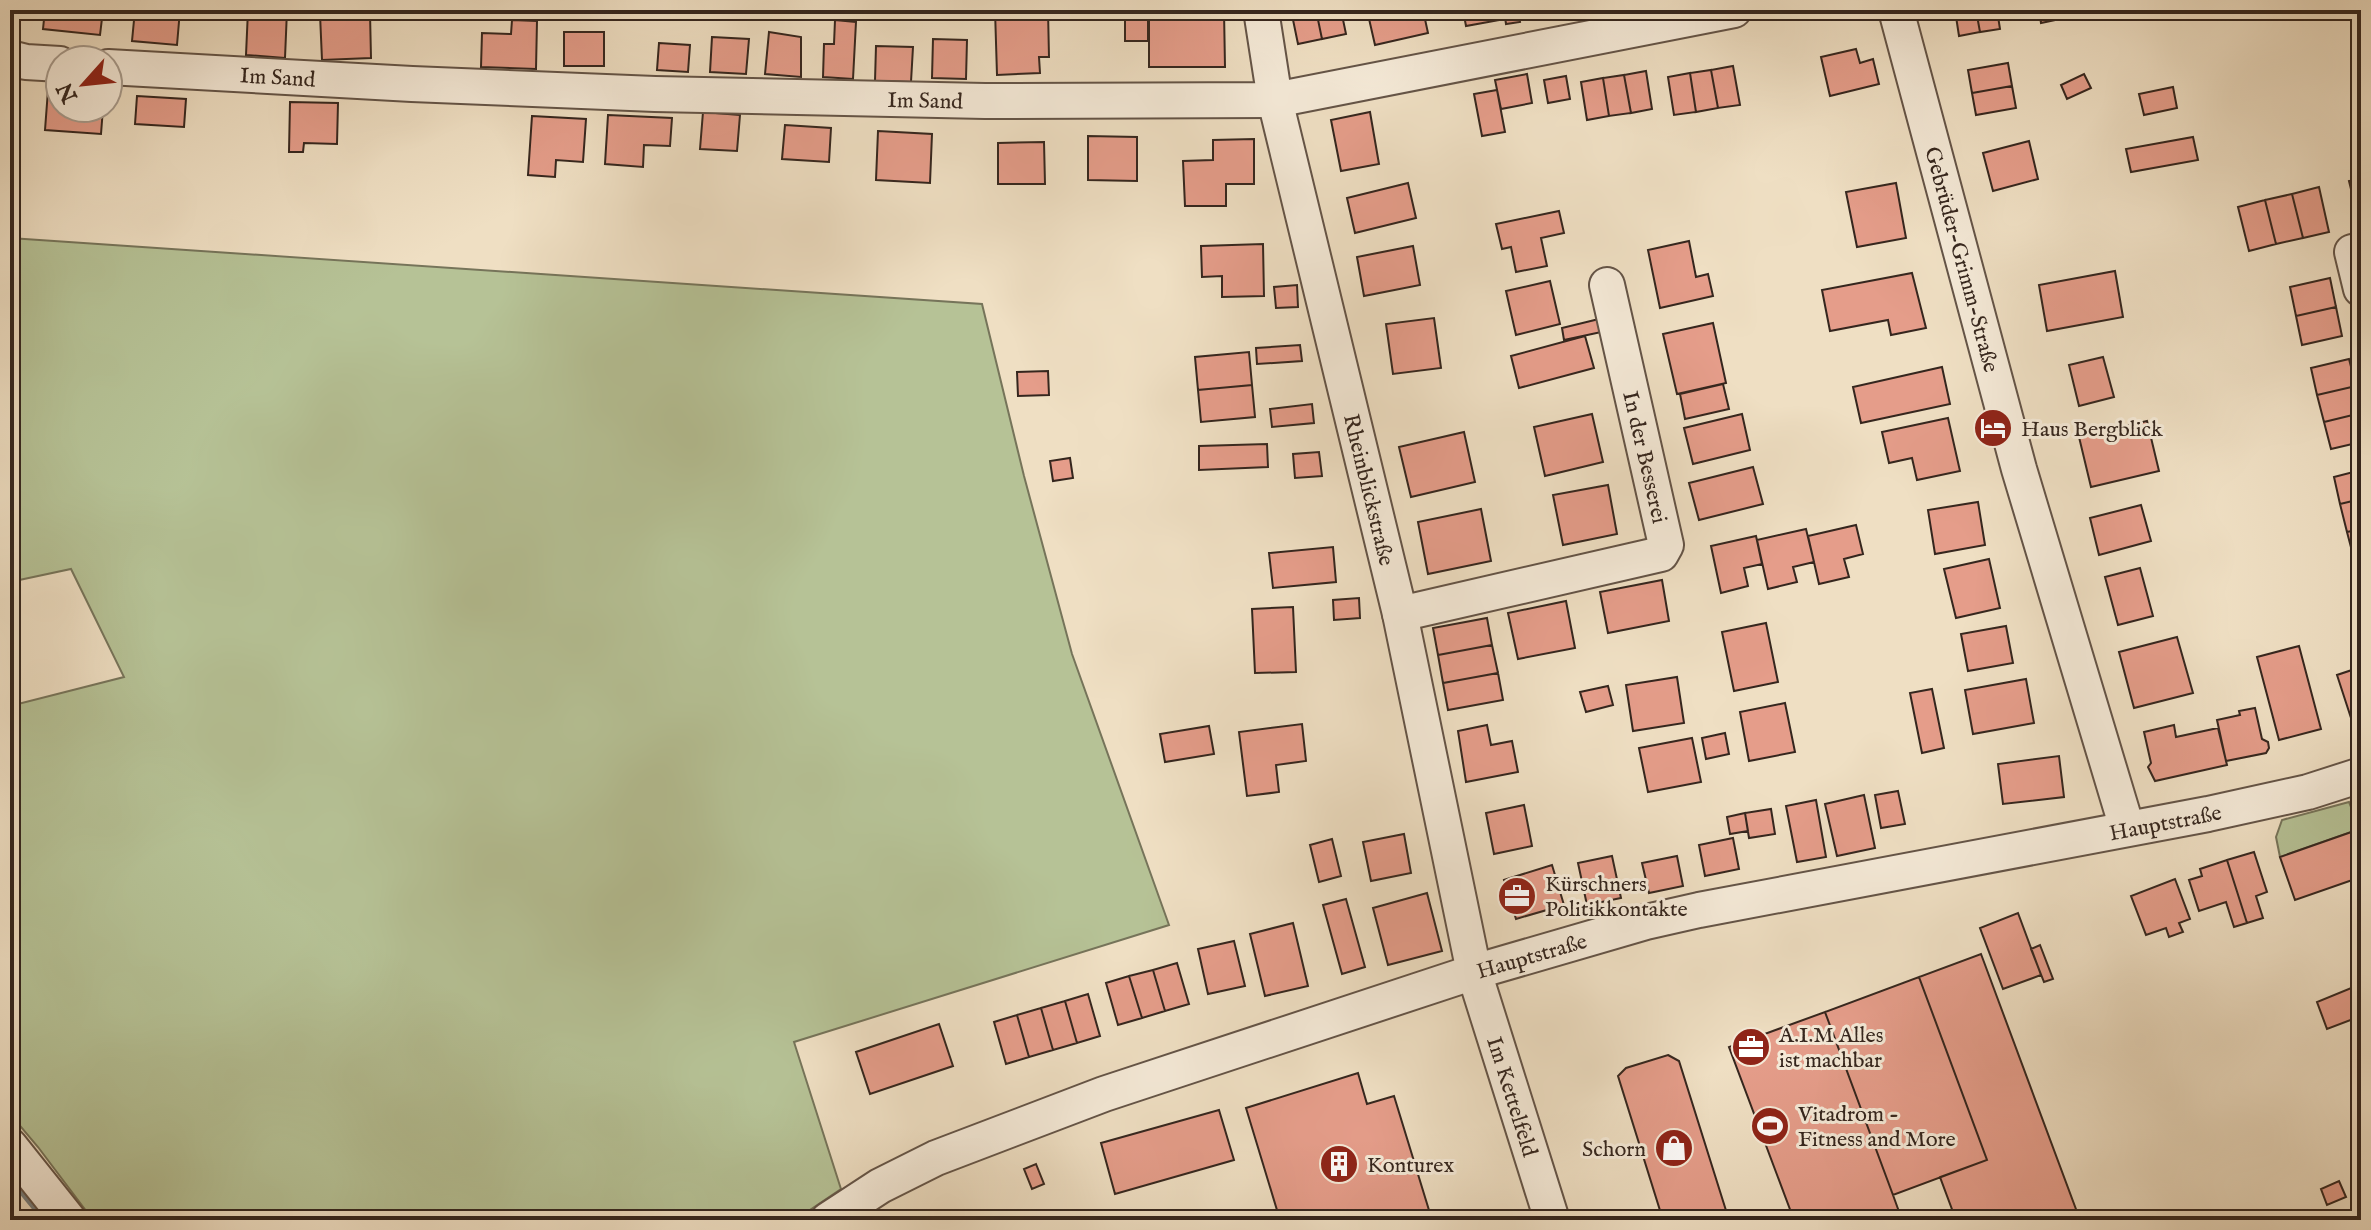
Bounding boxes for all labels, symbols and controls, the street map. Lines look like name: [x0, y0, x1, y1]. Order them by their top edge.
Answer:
north arrow: [44, 44, 124, 124]
street label: Im Sand: [239, 62, 316, 95]
text: N: [51, 77, 85, 108]
street label: Im Sand: [887, 87, 964, 117]
street label: Gebrüder-Grimm-Straße: [1917, 144, 2004, 376]
street label: In der Besserei: [1615, 389, 1673, 526]
hotel icon: Haus Bergblick: [1972, 407, 2014, 449]
street label: Rheinblickstraße: [1336, 411, 1400, 569]
place label: Haus Bergblick: [2021, 416, 2163, 444]
street label: Hauptstraße: [2107, 799, 2224, 848]
place label: Kürschners Politikkontakte: [1545, 871, 1688, 924]
office icon: Kürschners Politikkontakte: [1496, 875, 1538, 917]
street label: Hauptstraße: [1474, 928, 1591, 987]
place label: A.I.M Alles ist machbar: [1778, 1022, 1883, 1075]
office icon: A.I.M Alles ist machbar: [1730, 1026, 1772, 1068]
street label: Im Kettelfeld: [1479, 1033, 1543, 1161]
place label: Vitadrom - Fitness and More: [1797, 1101, 1956, 1154]
sports icon: Vitadrom - Fitness and More: [1749, 1105, 1791, 1147]
shop icon: Schorn: [1653, 1127, 1695, 1169]
place label: Schorn: [1582, 1136, 1646, 1164]
building icon: Konturex: [1318, 1143, 1360, 1185]
place label: Konturex: [1367, 1152, 1454, 1180]

